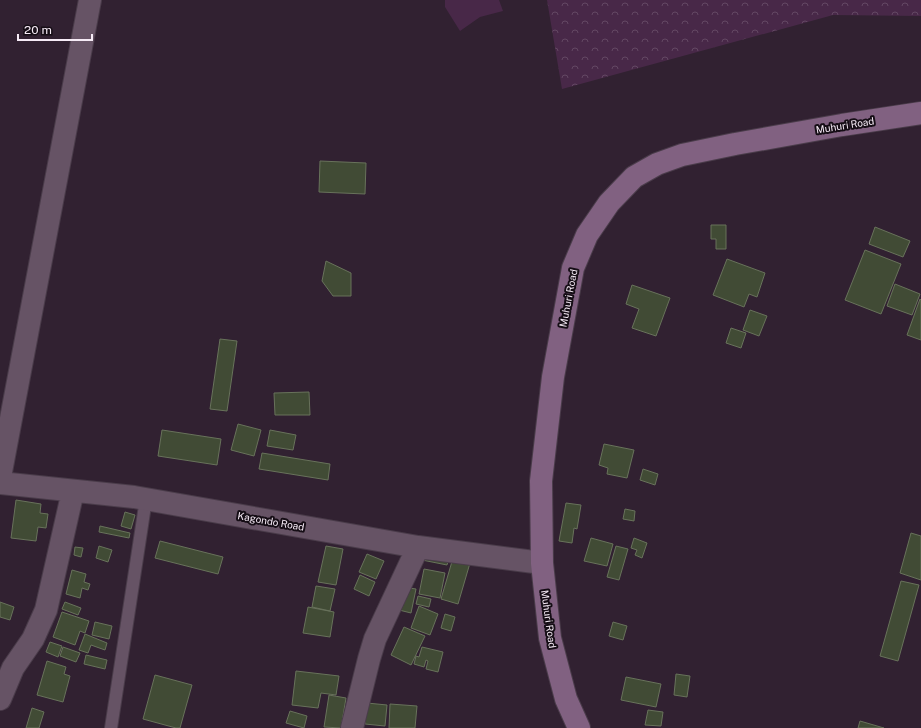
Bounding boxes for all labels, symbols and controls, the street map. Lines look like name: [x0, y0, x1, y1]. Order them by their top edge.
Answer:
scale bar: [18, 16, 92, 42]
text: 20 m: [24, 23, 52, 37]
street label: Muhuri Road: [815, 114, 875, 136]
street label: Muhuri Road: [556, 268, 580, 328]
street label: Kagondo Road: [237, 509, 305, 533]
street label: Muhuri Road: [539, 589, 559, 649]

